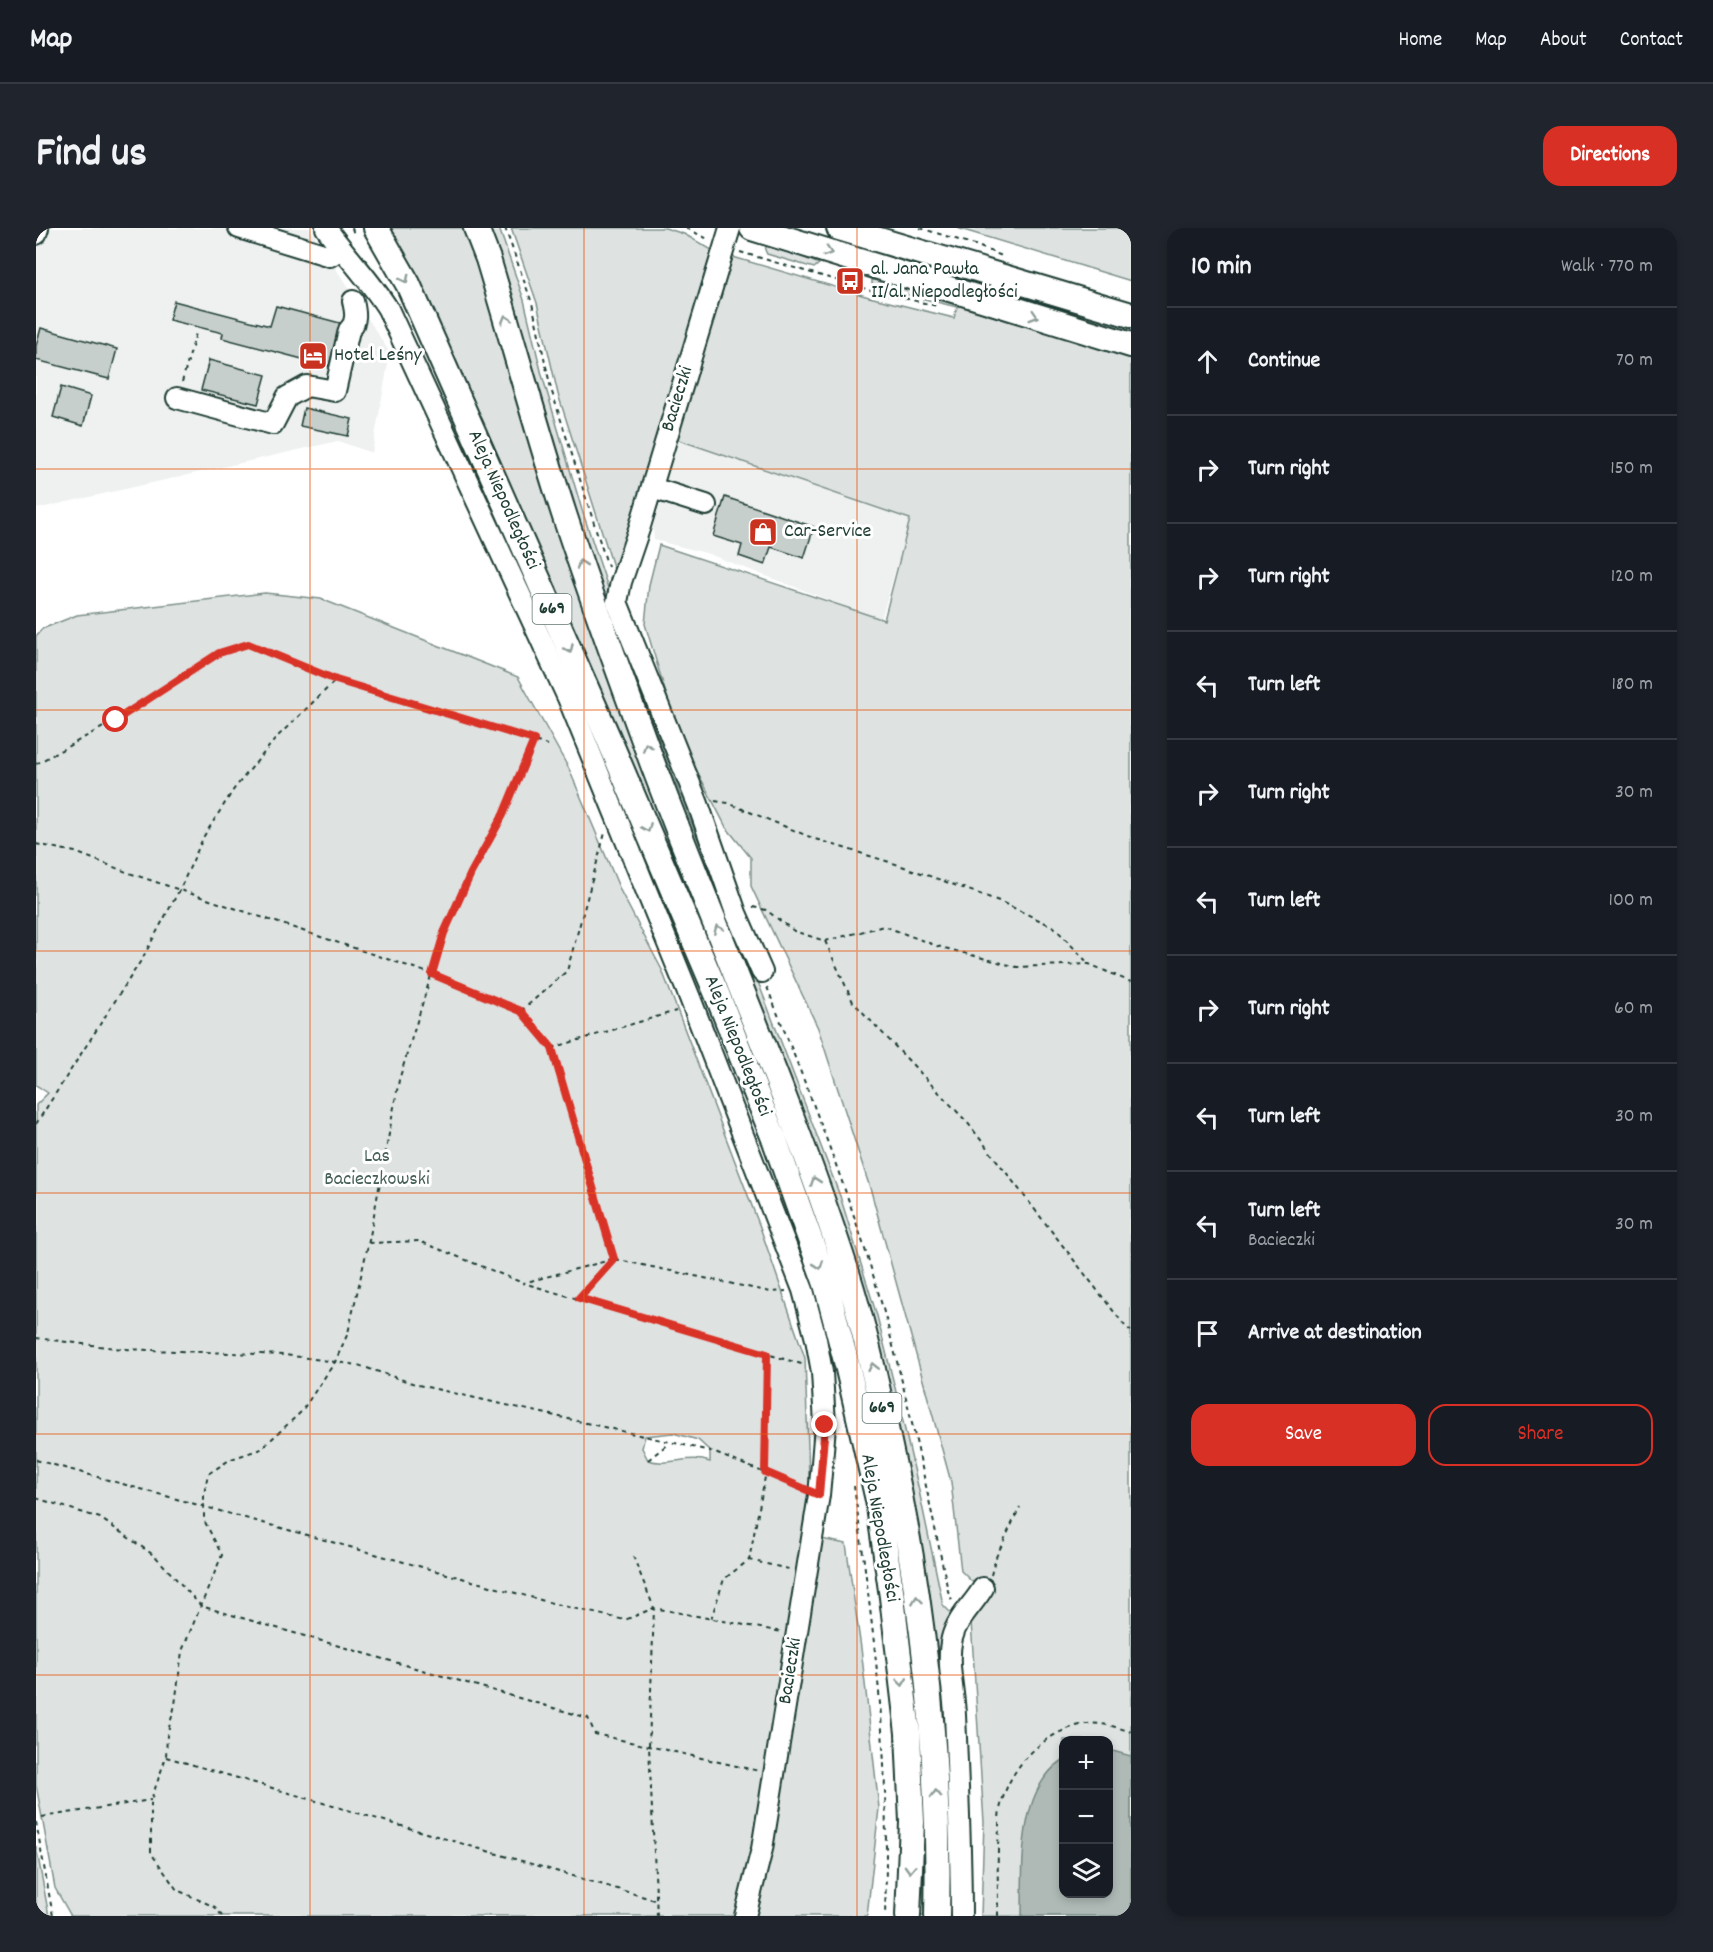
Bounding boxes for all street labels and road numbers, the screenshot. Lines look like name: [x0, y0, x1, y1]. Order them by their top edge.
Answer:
street label: Bacieczki: [655, 363, 701, 435]
street label: Aleja Niepodległości: [460, 426, 546, 575]
road number: 669: [532, 594, 572, 624]
street label: Aleja Niepodległości: [696, 971, 778, 1121]
road number: 669: [862, 1393, 902, 1423]
street label: Aleja Niepodległości: [852, 1452, 906, 1605]
street label: Bacieczki: [772, 1635, 810, 1706]

